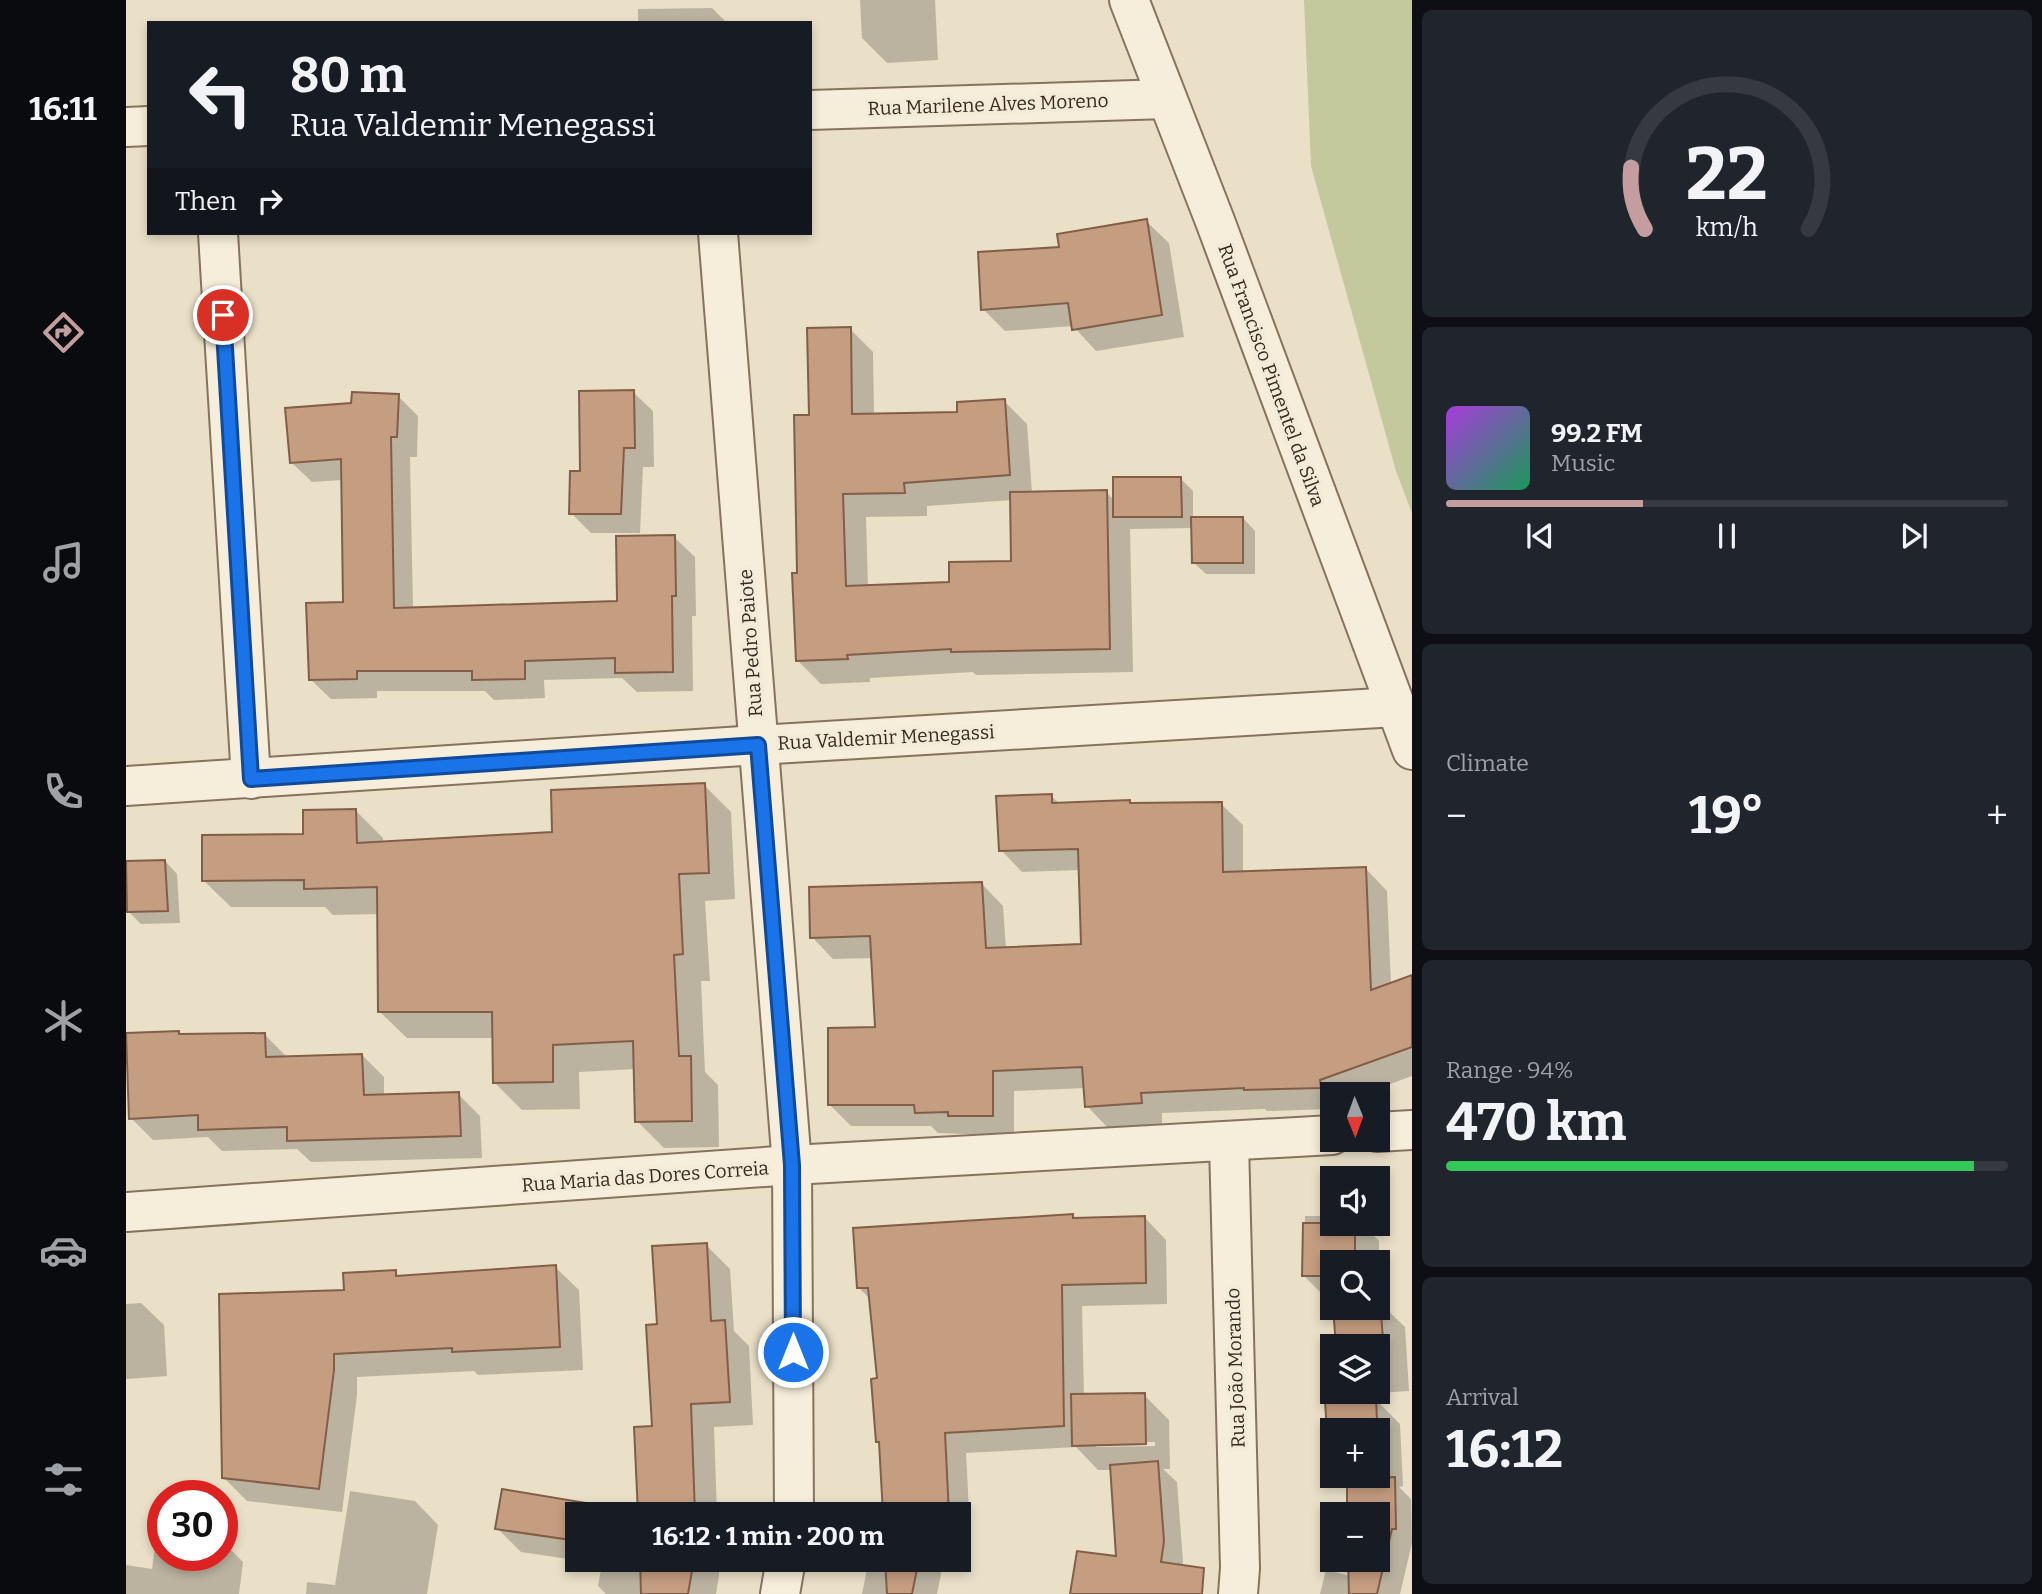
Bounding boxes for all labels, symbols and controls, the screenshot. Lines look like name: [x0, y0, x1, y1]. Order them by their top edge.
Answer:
text: 80 m: [290, 46, 406, 105]
icon: left: [175, 49, 266, 140]
street label: Rua Marilene Alves Moreno: [867, 89, 1109, 120]
text: 16:11: [29, 90, 97, 128]
text: Rua Valdemir Menegassi: [290, 106, 656, 144]
text: 22: [1686, 132, 1768, 219]
icon: right: [251, 182, 289, 220]
text: Then: [175, 186, 237, 217]
text: km/h: [1696, 213, 1758, 243]
street label: Rua Francisco Pimentel da Silva: [1213, 241, 1330, 510]
pin: [193, 285, 253, 345]
icon: arrive: [204, 296, 242, 334]
icon: directions: [39, 308, 88, 357]
text: 99.2 FM: [1551, 418, 1643, 449]
text: Music: [1551, 449, 1615, 477]
icon: previous: [1521, 517, 1559, 555]
icon: pause: [1708, 517, 1746, 555]
icon: next: [1895, 517, 1933, 555]
icon: music: [39, 538, 88, 587]
street label: Rua Pedro Paiote: [734, 568, 767, 718]
street label: Rua Valdemir Menegassi: [777, 720, 995, 755]
text: Climate: [1446, 749, 1529, 777]
icon: phone: [39, 767, 88, 816]
text: 19°: [1689, 784, 1764, 847]
text: −: [1446, 793, 1467, 839]
text: +: [1986, 793, 2008, 839]
icon: climate: [39, 996, 88, 1045]
text: Range · 94%: [1446, 1056, 1573, 1084]
north arrow: [1320, 1082, 1390, 1152]
map controls: [1320, 1082, 1390, 1572]
text: 470 km: [1446, 1091, 1626, 1154]
street label: Rua Maria das Dores Correia: [521, 1156, 770, 1197]
button: sound: [1320, 1166, 1390, 1236]
icon: car: [39, 1226, 88, 1275]
button: search: [1320, 1250, 1390, 1320]
street label: Rua João Morando: [1221, 1287, 1250, 1448]
position arrow: [756, 1315, 830, 1389]
button: layers: [1320, 1334, 1390, 1404]
text: Arrival: [1446, 1383, 1519, 1411]
button: +: [1320, 1418, 1390, 1488]
text: 16:12: [1446, 1418, 1563, 1481]
icon: filters: [39, 1455, 88, 1504]
speed limit sign: 30: [147, 1480, 238, 1571]
button: −: [1320, 1502, 1390, 1572]
text: 16:12 · 1 min · 200 m: [652, 1521, 884, 1552]

